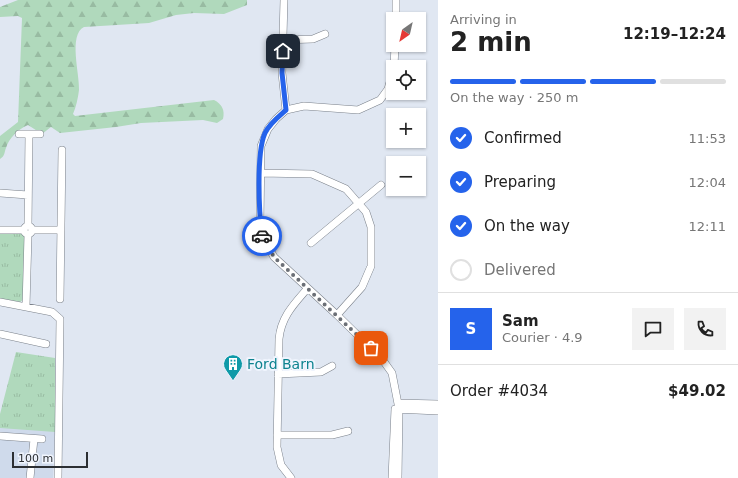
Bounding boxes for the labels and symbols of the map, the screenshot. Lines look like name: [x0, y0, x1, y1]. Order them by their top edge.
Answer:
north arrow: [386, 12, 426, 52]
pin: [266, 34, 300, 68]
courier: [242, 216, 282, 256]
pin: [354, 331, 388, 365]
building icon: Ford Barn: [222, 353, 244, 381]
place label: Ford Barn: [247, 356, 315, 372]
scale bar: [12, 450, 88, 469]

